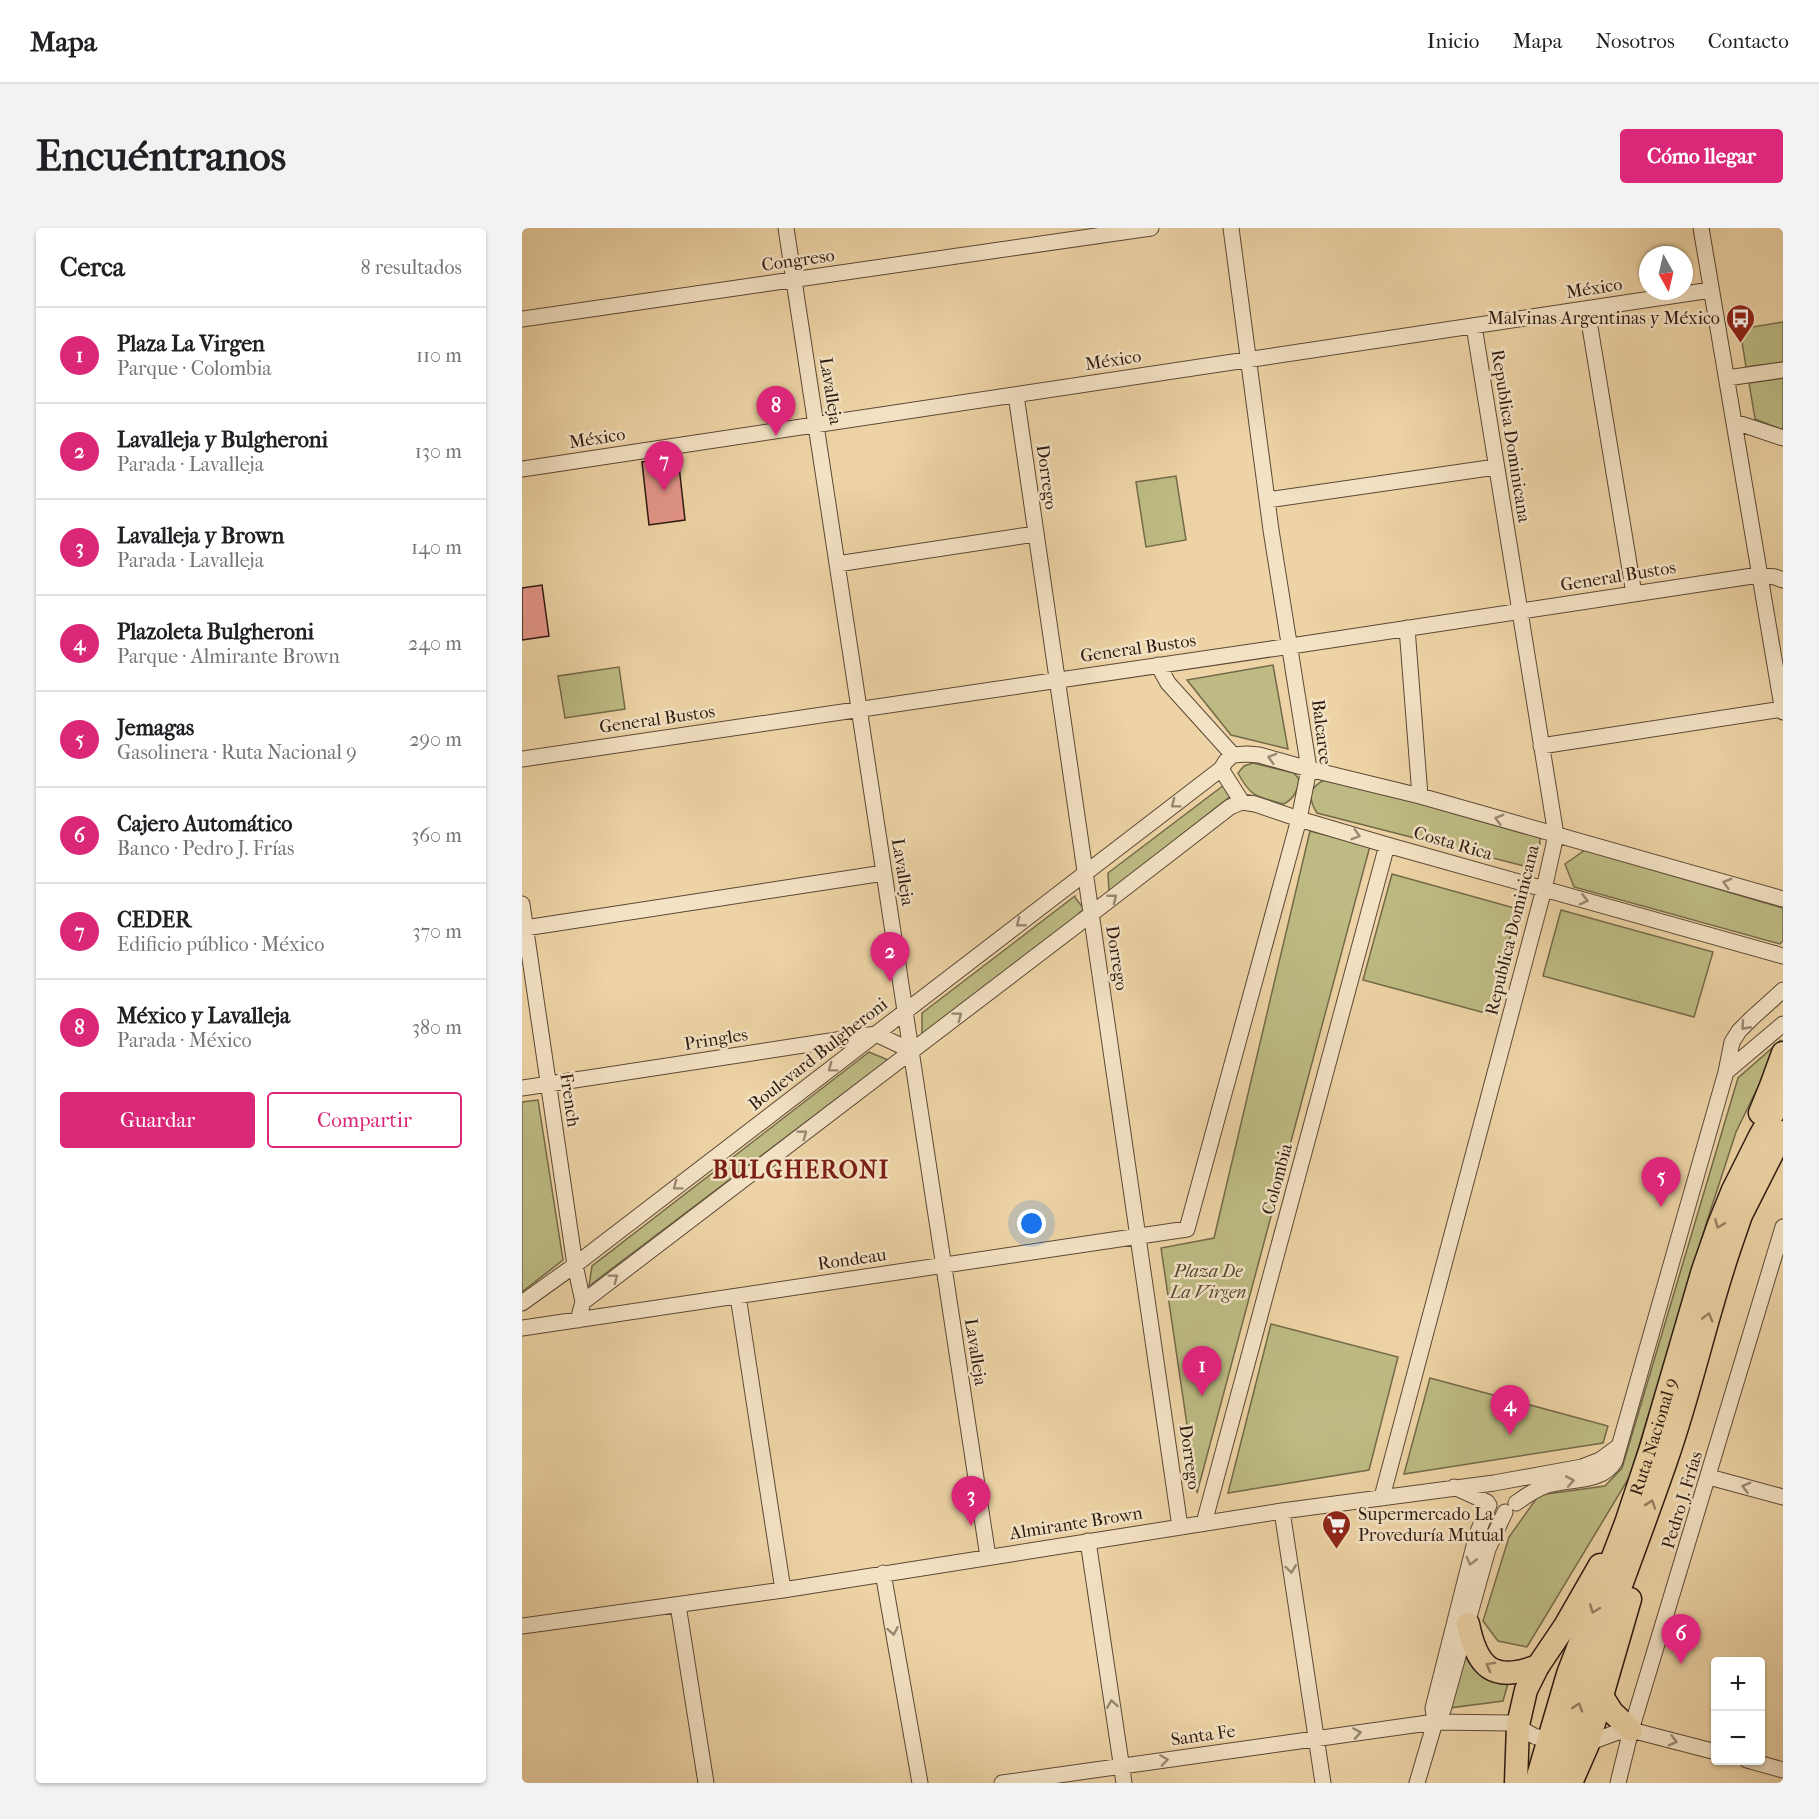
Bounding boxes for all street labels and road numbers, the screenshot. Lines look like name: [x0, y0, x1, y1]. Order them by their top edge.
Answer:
street label: Congreso: [760, 245, 836, 276]
street label: México: [1564, 274, 1624, 303]
street label: México: [1083, 346, 1143, 375]
street label: Republica Dominicana: [1486, 348, 1535, 525]
street label: Lavalleja: [815, 356, 846, 427]
street label: México: [567, 424, 627, 453]
street label: Dorrego: [1032, 443, 1061, 511]
street label: General Bustos: [1559, 557, 1678, 596]
street label: General Bustos: [1079, 630, 1198, 667]
street label: Balcarce: [1307, 698, 1336, 766]
street label: General Bustos: [598, 701, 717, 738]
street label: Costa Rica: [1411, 822, 1495, 865]
street label: Lavalleja: [887, 837, 918, 908]
street label: Republica Dominicana: [1481, 842, 1544, 1017]
street label: Dorrego: [1101, 924, 1132, 992]
street label: Boulevard Bulgheroni: [745, 993, 892, 1115]
street label: Pringles: [683, 1024, 750, 1055]
street label: French: [555, 1072, 584, 1128]
street label: Colombia: [1258, 1141, 1297, 1217]
street label: Rondeau: [816, 1244, 888, 1275]
street label: Lavalleja: [960, 1317, 991, 1388]
street label: Ruta Nacional 9: [1626, 1375, 1682, 1499]
street label: Dorrego: [1175, 1423, 1204, 1491]
street label: Pedro J. Frías: [1658, 1448, 1707, 1551]
street label: Almirante Brown: [1007, 1503, 1145, 1545]
street label: Santa Fe: [1169, 1721, 1237, 1750]

